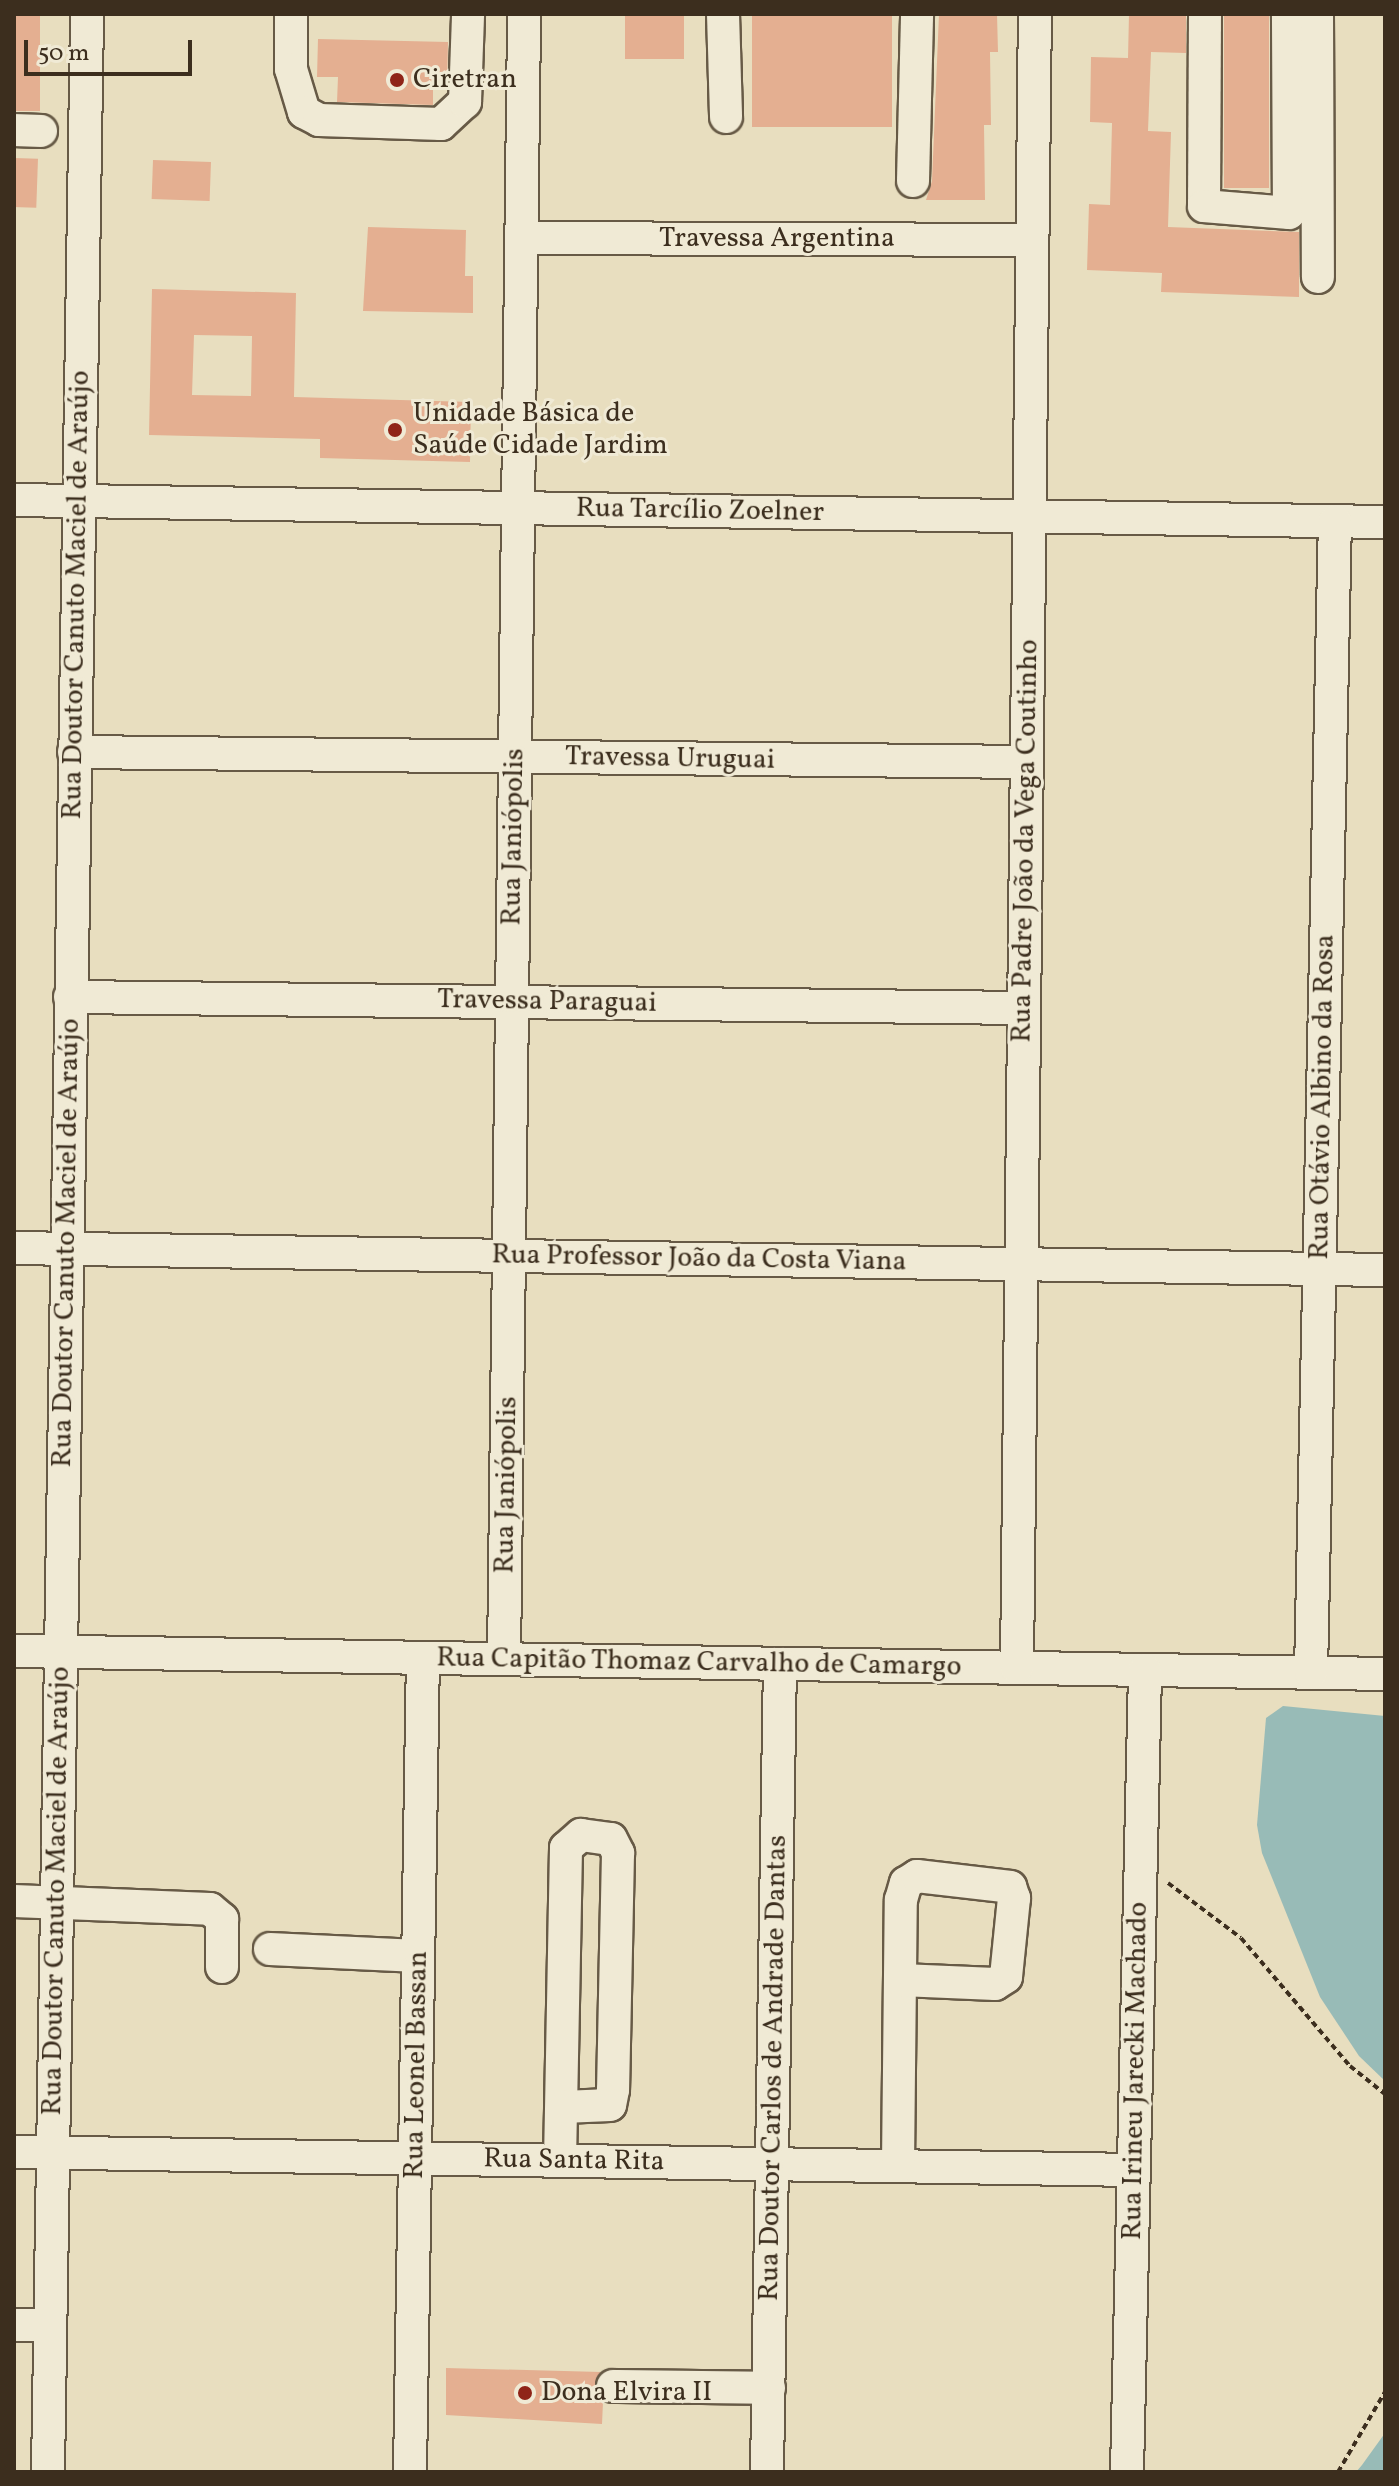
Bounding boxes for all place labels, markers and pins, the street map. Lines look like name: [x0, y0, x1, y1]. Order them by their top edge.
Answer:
place label: Ciretran: [413, 63, 517, 97]
marker: Ciretran: [388, 71, 406, 89]
place label: Unidade Básica de Saúde Cidade Jardim: [413, 397, 668, 463]
marker: Unidade Básica de Saúde Cidade Jardim: [384, 419, 406, 441]
place label: Dona Elvira II: [541, 2376, 712, 2410]
marker: Dona Elvira II: [516, 2384, 534, 2402]

